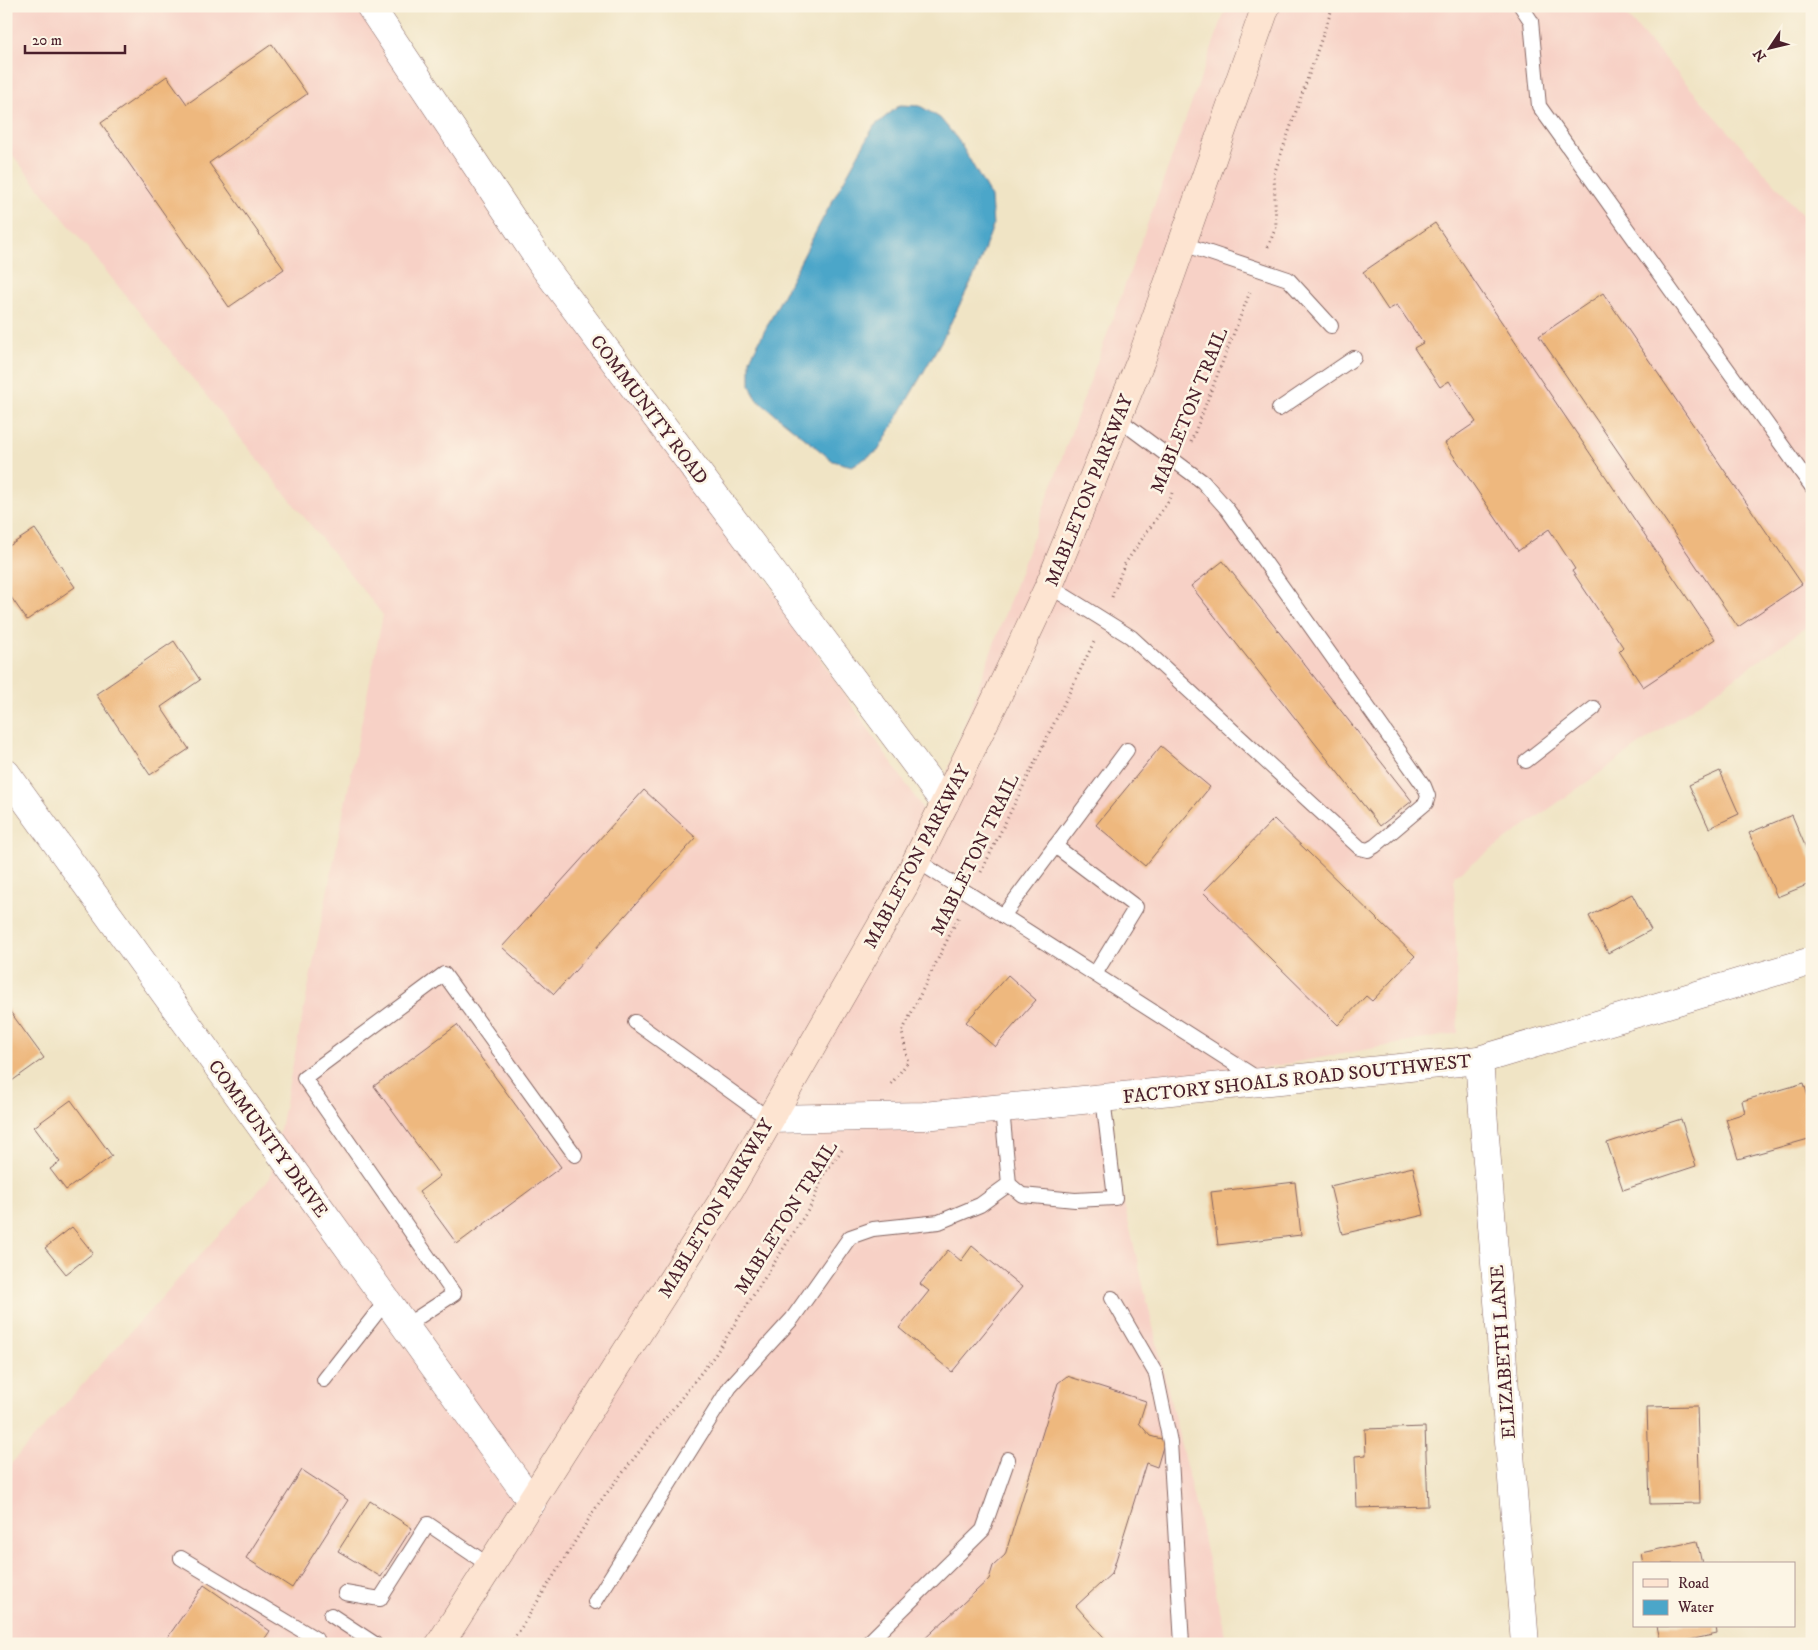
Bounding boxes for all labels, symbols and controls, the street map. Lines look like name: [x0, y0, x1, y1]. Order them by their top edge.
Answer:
scale bar: [25, 22, 125, 54]
north arrow: [1746, 22, 1796, 72]
text: 20 m: [32, 31, 62, 50]
text: N: [1749, 45, 1771, 65]
street label: MABLETON TRAIL: [1146, 324, 1233, 497]
street label: COMMUNITY ROAD: [585, 331, 713, 489]
street label: MABLETON PARKWAY: [1040, 390, 1139, 590]
street label: MABLETON PARKWAY: [859, 760, 976, 953]
street label: MABLETON TRAIL: [926, 770, 1025, 939]
street label: FACTORY SHOALS ROAD SOUTHWEST: [1122, 1050, 1473, 1109]
street label: COMMUNITY DRIVE: [203, 1056, 333, 1222]
street label: MABLETON PARKWAY: [654, 1114, 779, 1302]
street label: MABLETON TRAIL: [730, 1137, 843, 1299]
street label: ELIZABETH LANE: [1486, 1264, 1521, 1440]
legend: [1633, 1562, 1796, 1628]
text: Road: [1678, 1574, 1710, 1593]
text: Water: [1677, 1598, 1714, 1617]

